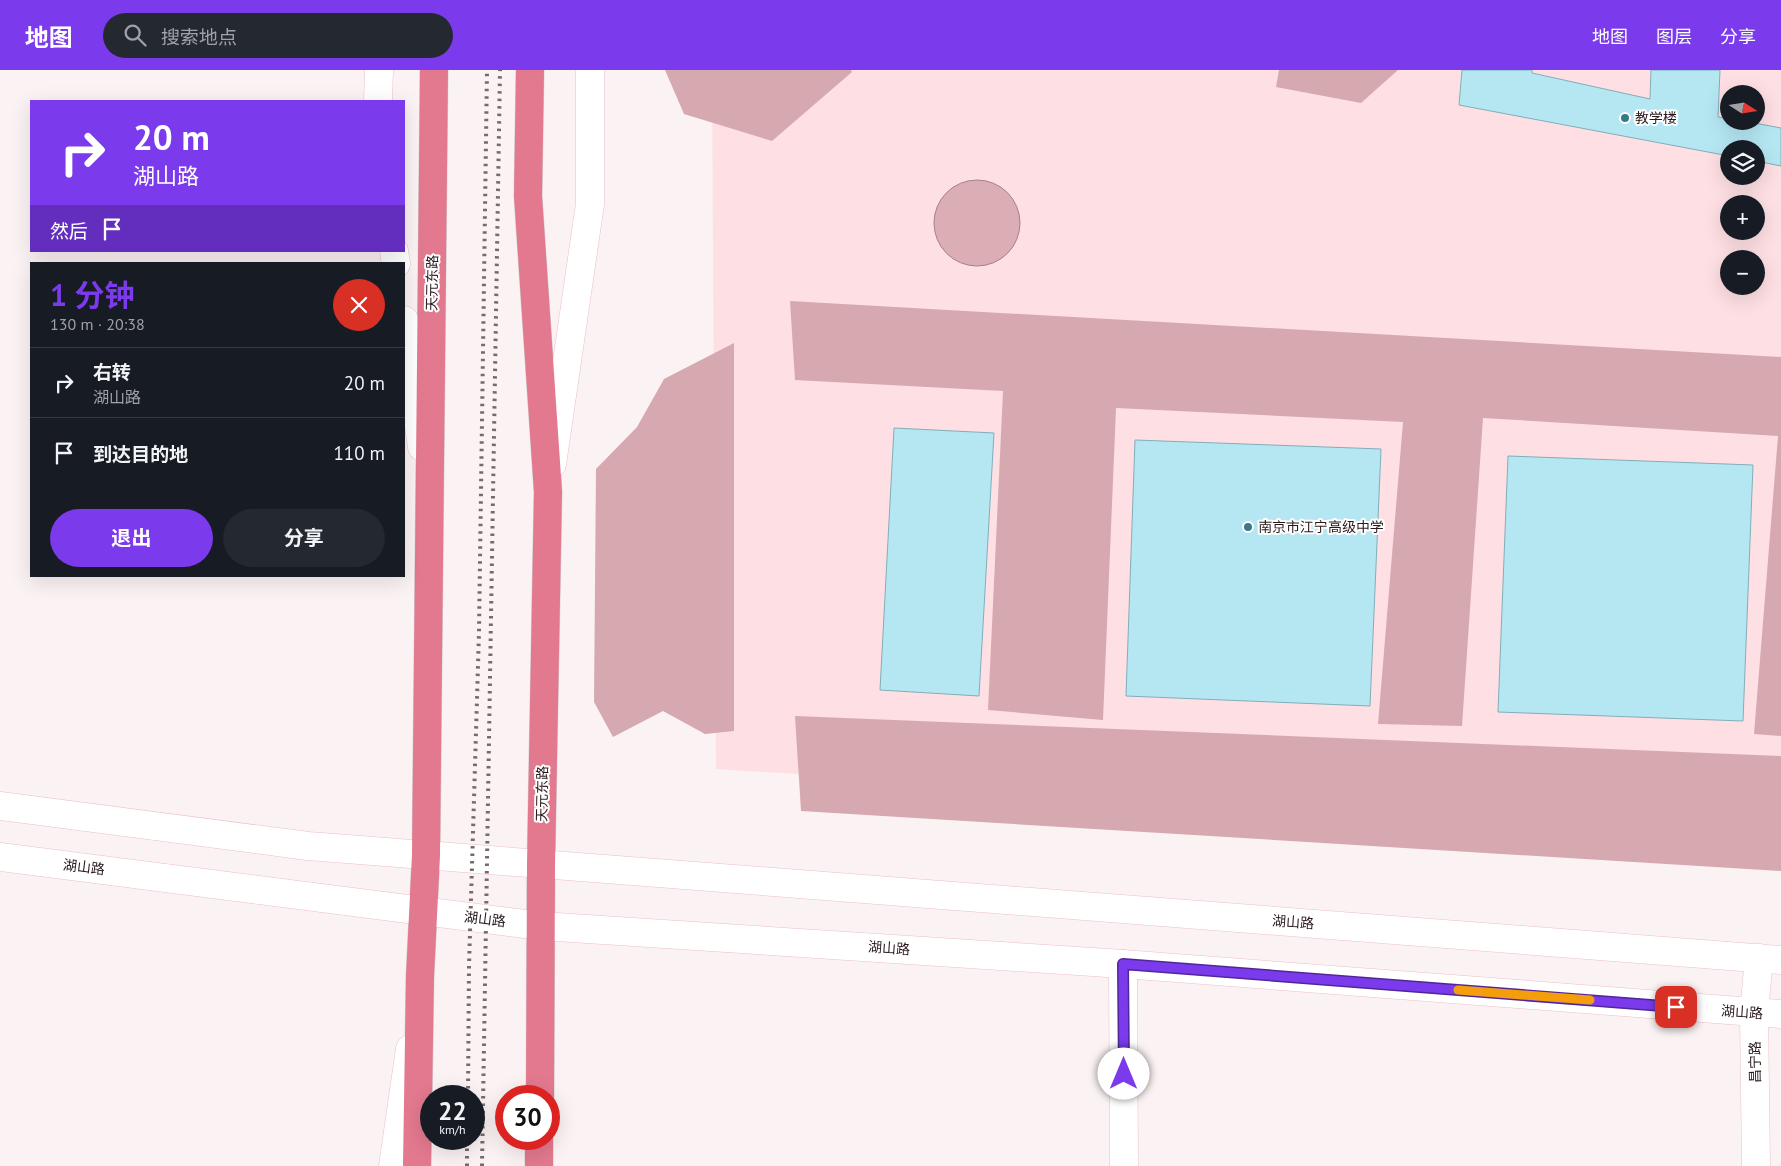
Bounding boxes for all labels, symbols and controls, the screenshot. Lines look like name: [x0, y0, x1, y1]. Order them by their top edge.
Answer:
search box: [103, 13, 453, 58]
icon: search: [121, 21, 149, 49]
text: 地图: [25, 22, 73, 53]
text: 搜索地点: [161, 25, 237, 49]
text: 地图: [1592, 25, 1628, 48]
text: 图层: [1656, 25, 1692, 48]
text: 分享: [1720, 25, 1756, 48]
north arrow: [1720, 85, 1765, 130]
map controls: [1720, 85, 1765, 295]
place label: 教学楼: [1635, 109, 1677, 127]
marker: 教学楼: [1619, 112, 1631, 124]
text: 20 m: [133, 114, 210, 160]
icon: right: [50, 120, 115, 185]
button: layers: [1720, 140, 1765, 185]
text: 湖山路: [133, 162, 199, 190]
button: +: [1720, 195, 1765, 240]
icon: arrive: [98, 215, 126, 243]
text: 然后: [50, 219, 88, 243]
button: −: [1720, 250, 1765, 295]
street label: 天元东路: [423, 255, 441, 311]
text: 1 分钟: [50, 275, 135, 314]
button: close: [333, 279, 385, 331]
text: 130 m · 20:38: [50, 314, 145, 334]
text: 右转: [93, 360, 131, 384]
icon: right: [50, 369, 78, 397]
text: 20 m: [344, 371, 385, 395]
text: 湖山路: [93, 387, 141, 407]
icon: arrive: [50, 439, 78, 467]
text: 110 m: [333, 441, 385, 465]
text: 到达目的地: [93, 442, 188, 466]
button: 退出: [50, 509, 213, 567]
button: 分享: [223, 509, 385, 567]
place label: 南京市江宁高级中学: [1258, 518, 1384, 536]
marker: 南京市江宁高级中学: [1242, 521, 1254, 533]
street label: 天元东路: [533, 766, 551, 822]
street label: 湖山路: [62, 856, 106, 878]
street label: 湖山路: [463, 908, 507, 930]
street label: 湖山路: [1271, 912, 1315, 932]
street label: 湖山路: [867, 938, 911, 958]
pin: [1655, 986, 1697, 1028]
icon: arrive: [1662, 993, 1690, 1021]
street label: 湖山路: [1720, 1002, 1764, 1022]
street label: 昌宁路: [1746, 1041, 1764, 1083]
position arrow: [1097, 1047, 1149, 1099]
speed limit sign: 30: [495, 1085, 560, 1150]
text: 22: [438, 1095, 467, 1127]
text: km/h: [439, 1122, 466, 1137]

